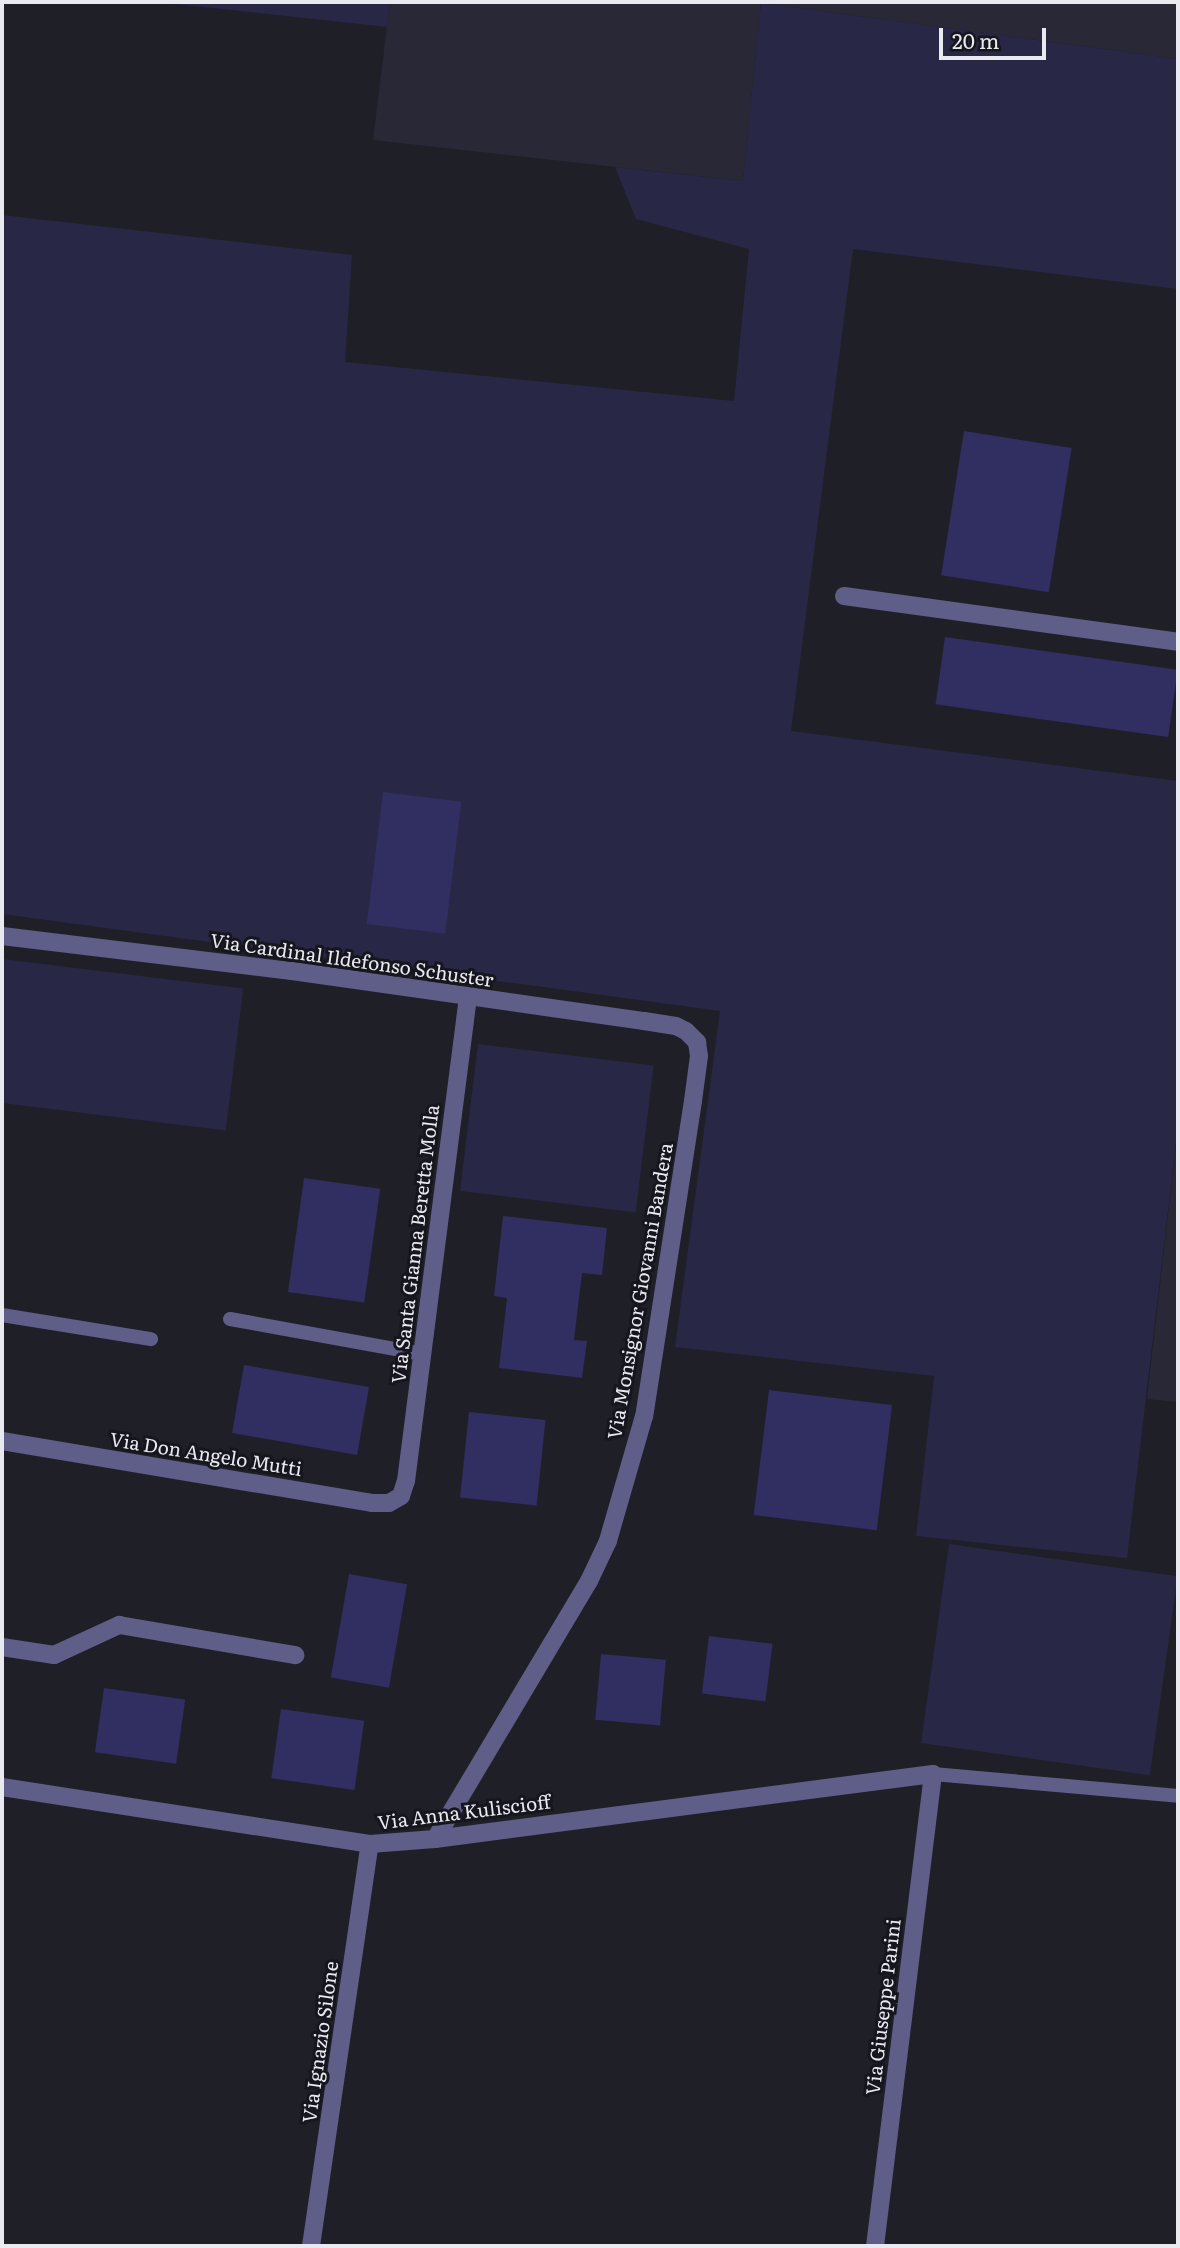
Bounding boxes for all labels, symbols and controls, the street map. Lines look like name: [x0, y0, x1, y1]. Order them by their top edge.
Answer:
scale bar: [942, 14, 1049, 58]
text: 20 m: [952, 24, 999, 55]
street label: Via Cardinal Ildefonso Schuster: [209, 929, 495, 991]
street label: Via Santa Gianna Beretta Molla: [387, 1103, 443, 1385]
street label: Via Monsignor Giovanni Bandera: [603, 1141, 677, 1441]
street label: Via Don Angelo Mutti: [108, 1428, 304, 1480]
street label: Via Anna Kuliscioff: [376, 1790, 552, 1834]
street label: Via Giuseppe Parini: [861, 1917, 905, 2097]
street label: Via Ignazio Silone: [297, 1960, 343, 2124]

